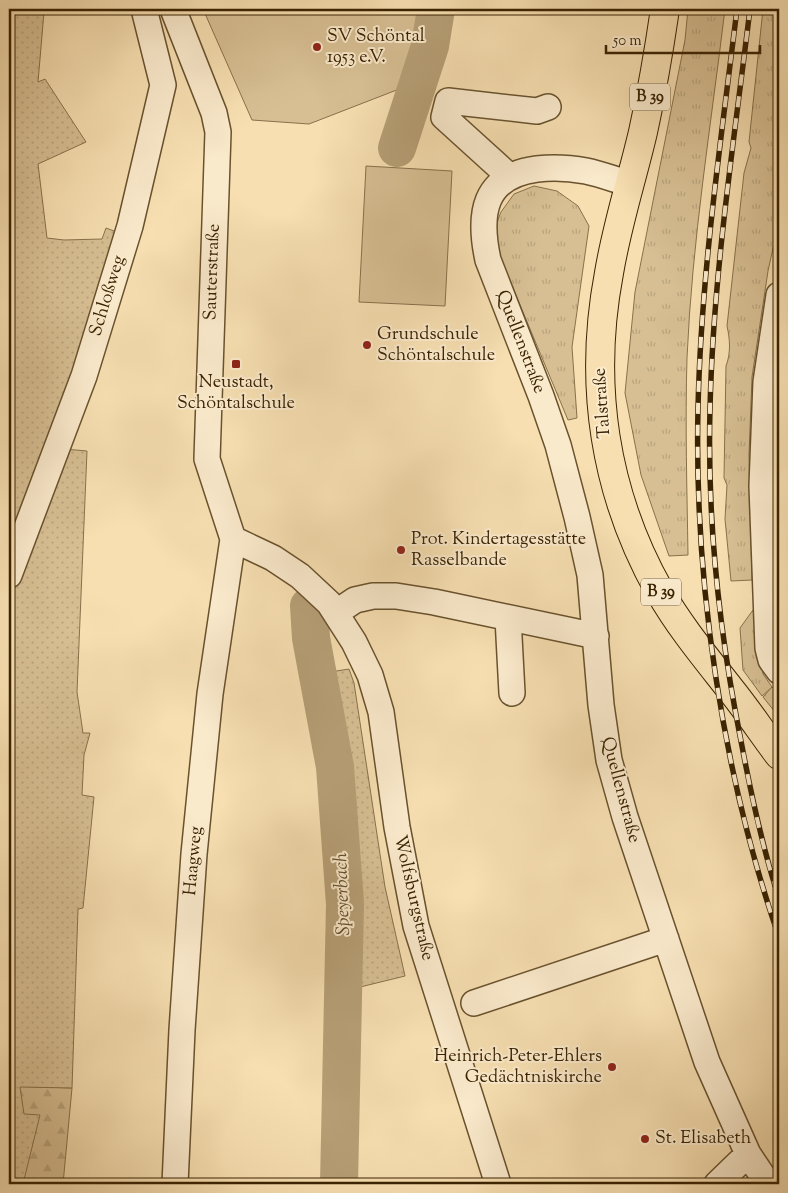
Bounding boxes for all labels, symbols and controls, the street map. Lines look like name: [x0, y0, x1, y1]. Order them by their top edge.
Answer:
scale bar: [606, 22, 759, 54]
place label: SV Schöntal 1953 e.V.: [327, 24, 425, 71]
text: 50 m: [612, 31, 642, 52]
marker: SV Schöntal 1953 e.V.: [311, 41, 323, 53]
road number: B 39: [630, 84, 670, 110]
street label: Sauterstraße: [198, 223, 228, 321]
street label: Schloßweg: [83, 252, 133, 340]
street label: Quellenstraße: [488, 287, 552, 397]
place label: Grundschule Schöntalschule: [377, 322, 495, 369]
marker: Grundschule Schöntalschule: [361, 339, 373, 351]
marker: Neustadt, Schöntalschule: [230, 358, 242, 370]
street label: Talstraße: [588, 367, 618, 439]
place label: Neustadt, Schöntalschule: [177, 370, 295, 417]
place label: Prot. Kindertagesstätte Rasselbande: [411, 527, 586, 574]
marker: Prot. Kindertagesstätte Rasselbande: [395, 544, 407, 556]
road number: B 39: [641, 578, 681, 606]
street label: Quellenstraße: [593, 734, 647, 846]
street label: Haagweg: [178, 825, 210, 897]
street label: Wolfsburgstraße: [386, 833, 440, 963]
water label: Speyerbach: [328, 851, 358, 936]
place label: Heinrich-Peter-Ehlers Gedächtniskirche: [434, 1044, 602, 1091]
marker: Heinrich-Peter-Ehlers Gedächtniskirche: [606, 1061, 618, 1073]
place label: St. Elisabeth: [655, 1126, 752, 1152]
marker: St. Elisabeth: [639, 1133, 651, 1145]

